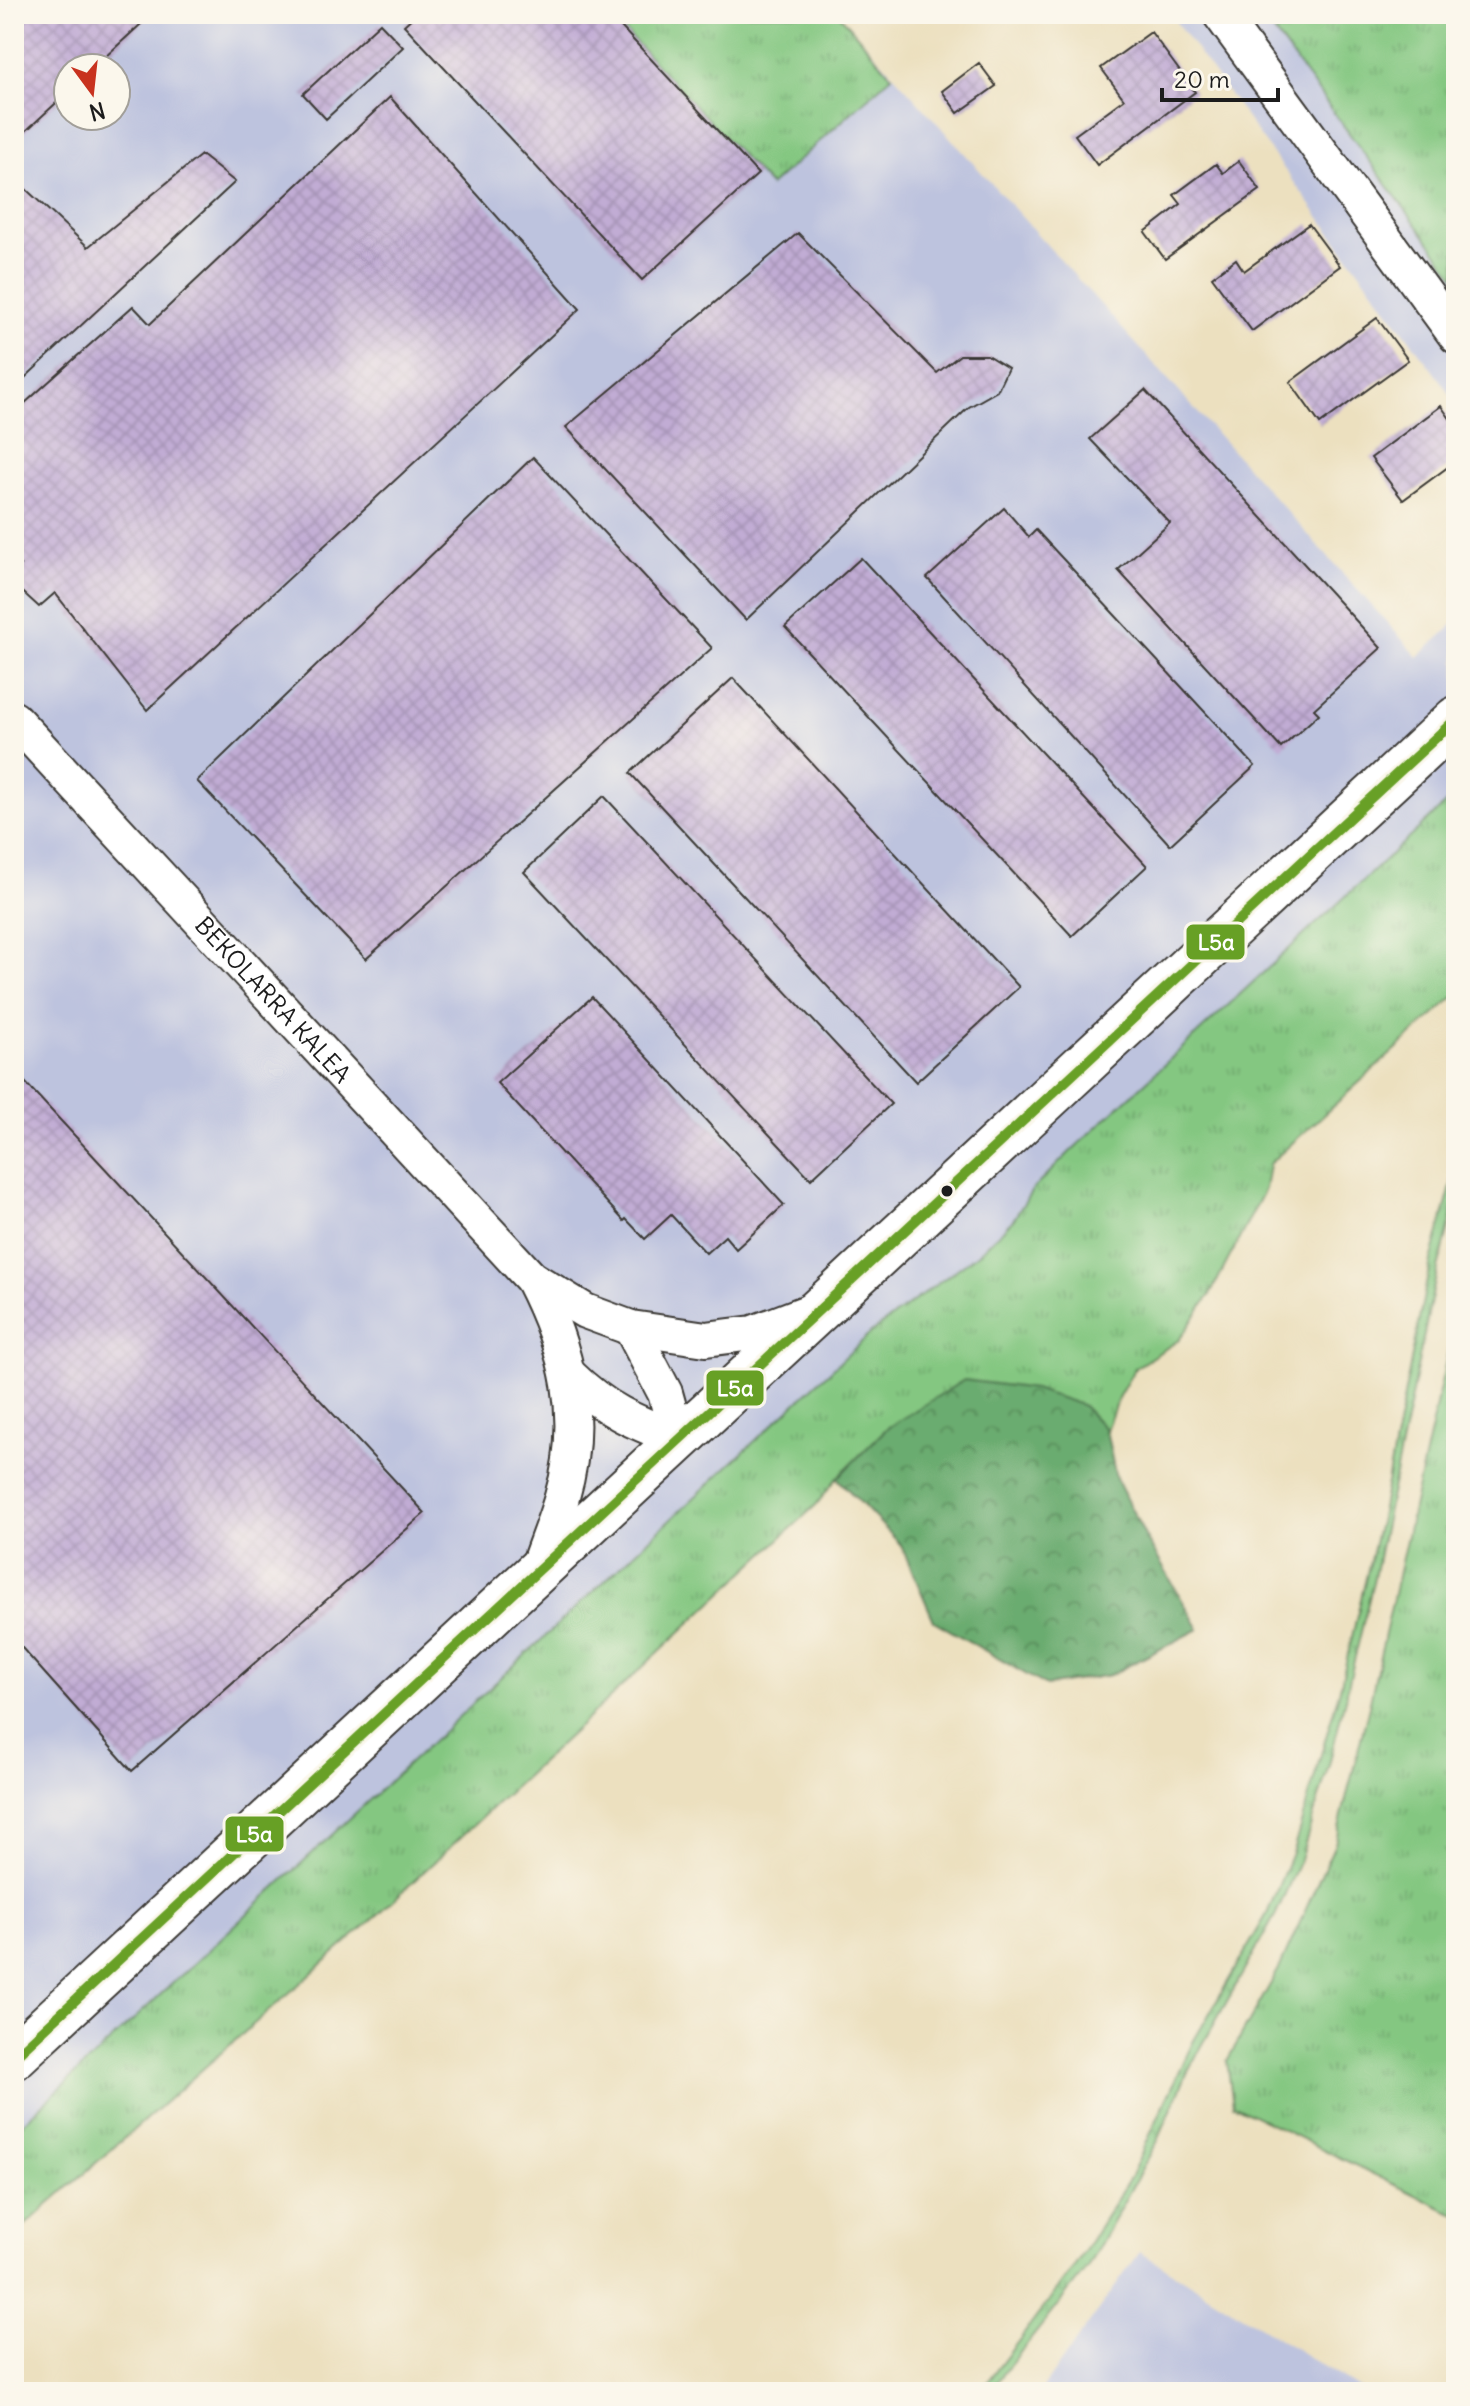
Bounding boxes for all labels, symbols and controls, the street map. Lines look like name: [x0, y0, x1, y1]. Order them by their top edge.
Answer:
north arrow: [52, 52, 132, 132]
scale bar: [1162, 52, 1278, 102]
text: 20 m: [1174, 64, 1230, 94]
text: N: [86, 96, 108, 127]
street label: BEKOLARRA KALEA: [189, 910, 358, 1089]
line badge: L5a: [1185, 923, 1246, 961]
text: L5a: [1197, 928, 1235, 956]
unlabelled marker: [939, 1183, 955, 1199]
line badge: L5a: [705, 1369, 765, 1407]
text: L5a: [716, 1374, 754, 1402]
line badge: L5a: [224, 1815, 285, 1853]
text: L5a: [235, 1820, 273, 1848]

